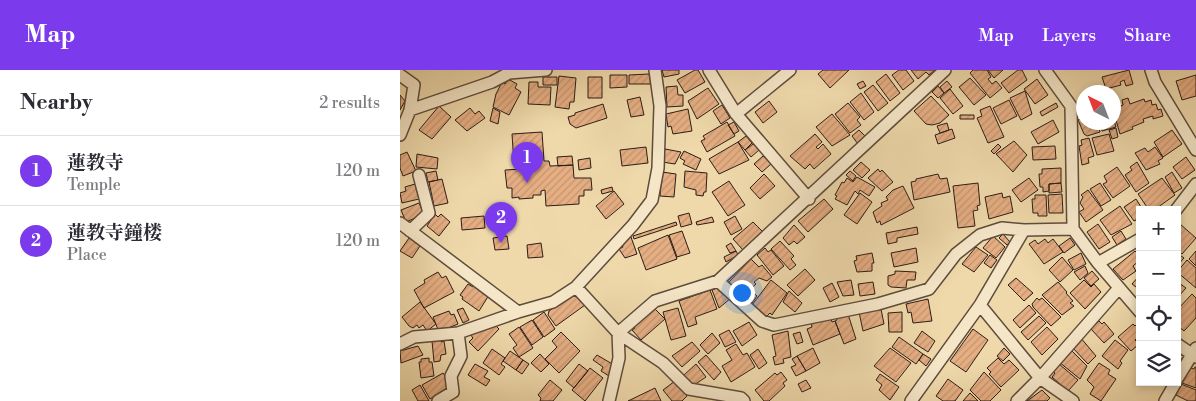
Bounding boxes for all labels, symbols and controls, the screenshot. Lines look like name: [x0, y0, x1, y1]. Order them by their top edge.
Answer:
text: Map: [25, 20, 75, 50]
text: Map: [979, 24, 1014, 47]
text: Layers: [1042, 24, 1096, 47]
text: Share: [1124, 24, 1171, 47]
north arrow: [1076, 85, 1121, 130]
text: Nearby: [20, 90, 93, 116]
text: 2 results: [319, 93, 380, 113]
pin: 1: [511, 142, 543, 183]
text: 蓮教寺: [67, 151, 124, 175]
text: 1: [32, 161, 40, 181]
text: 120 m: [336, 161, 380, 181]
text: Temple: [67, 175, 121, 195]
pin: 2: [485, 202, 517, 243]
map controls: [1136, 206, 1181, 386]
button: +: [1136, 206, 1181, 251]
text: 蓮教寺鐘楼: [67, 221, 162, 245]
text: 2: [31, 231, 41, 251]
text: 120 m: [336, 231, 380, 251]
text: Place: [67, 245, 107, 265]
button: −: [1136, 251, 1181, 296]
your location: [729, 280, 755, 306]
button: locate: [1136, 296, 1181, 341]
button: layers: [1136, 341, 1181, 386]

